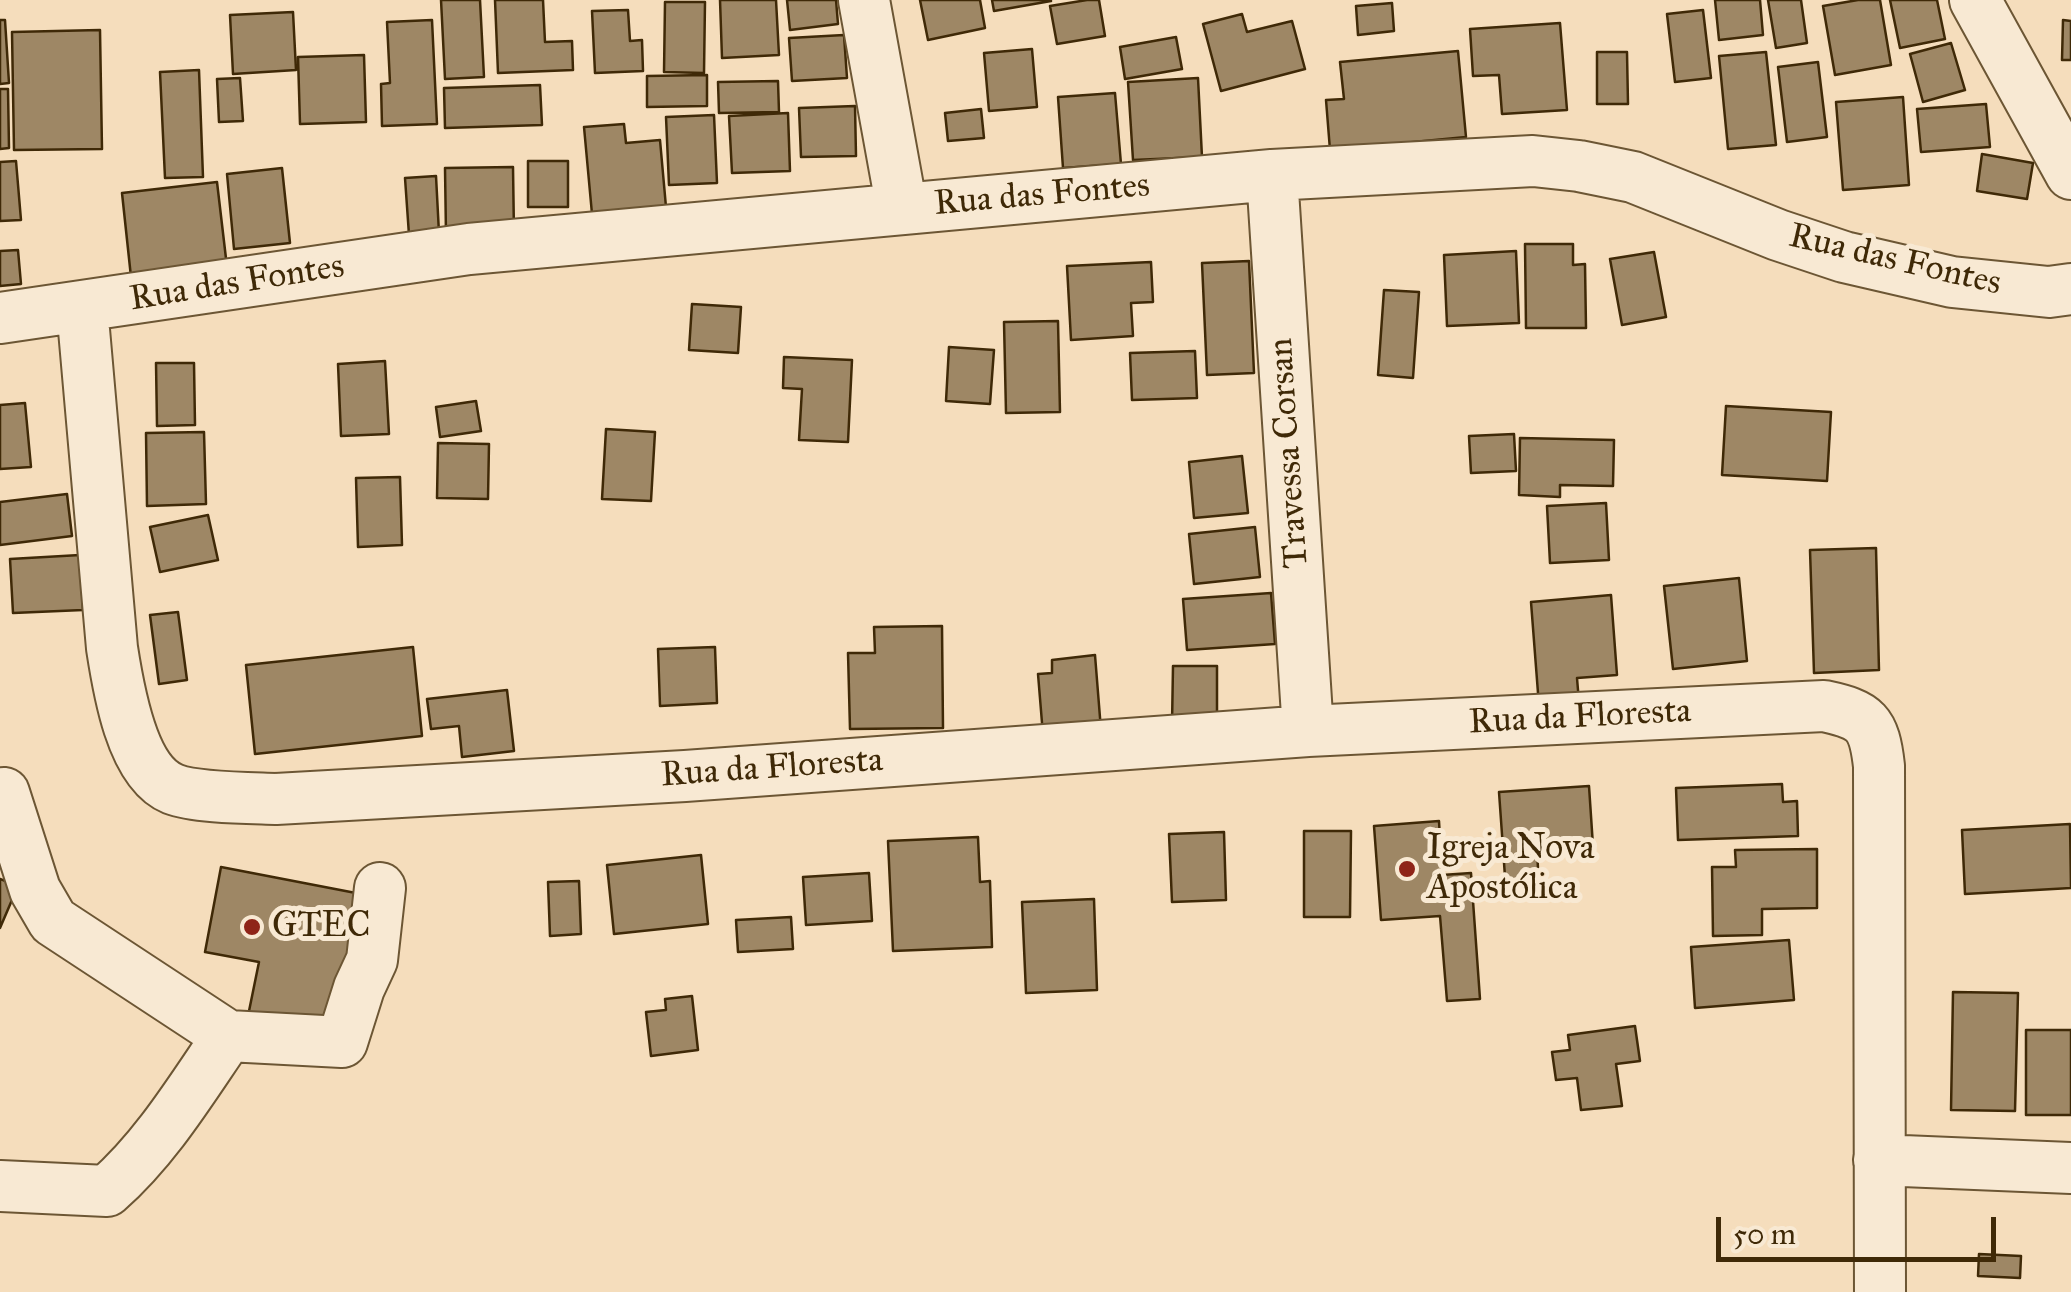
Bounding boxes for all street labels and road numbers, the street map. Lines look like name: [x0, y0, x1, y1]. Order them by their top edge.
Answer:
street label: Rua das Fontes: [932, 166, 1152, 226]
street label: Rua das Fontes: [1785, 216, 2005, 306]
street label: Rua das Fontes: [127, 246, 347, 322]
street label: Travessa Corsan: [1261, 336, 1319, 570]
street label: Rua da Floresta: [1468, 691, 1692, 745]
street label: Rua da Floresta: [660, 740, 884, 798]

